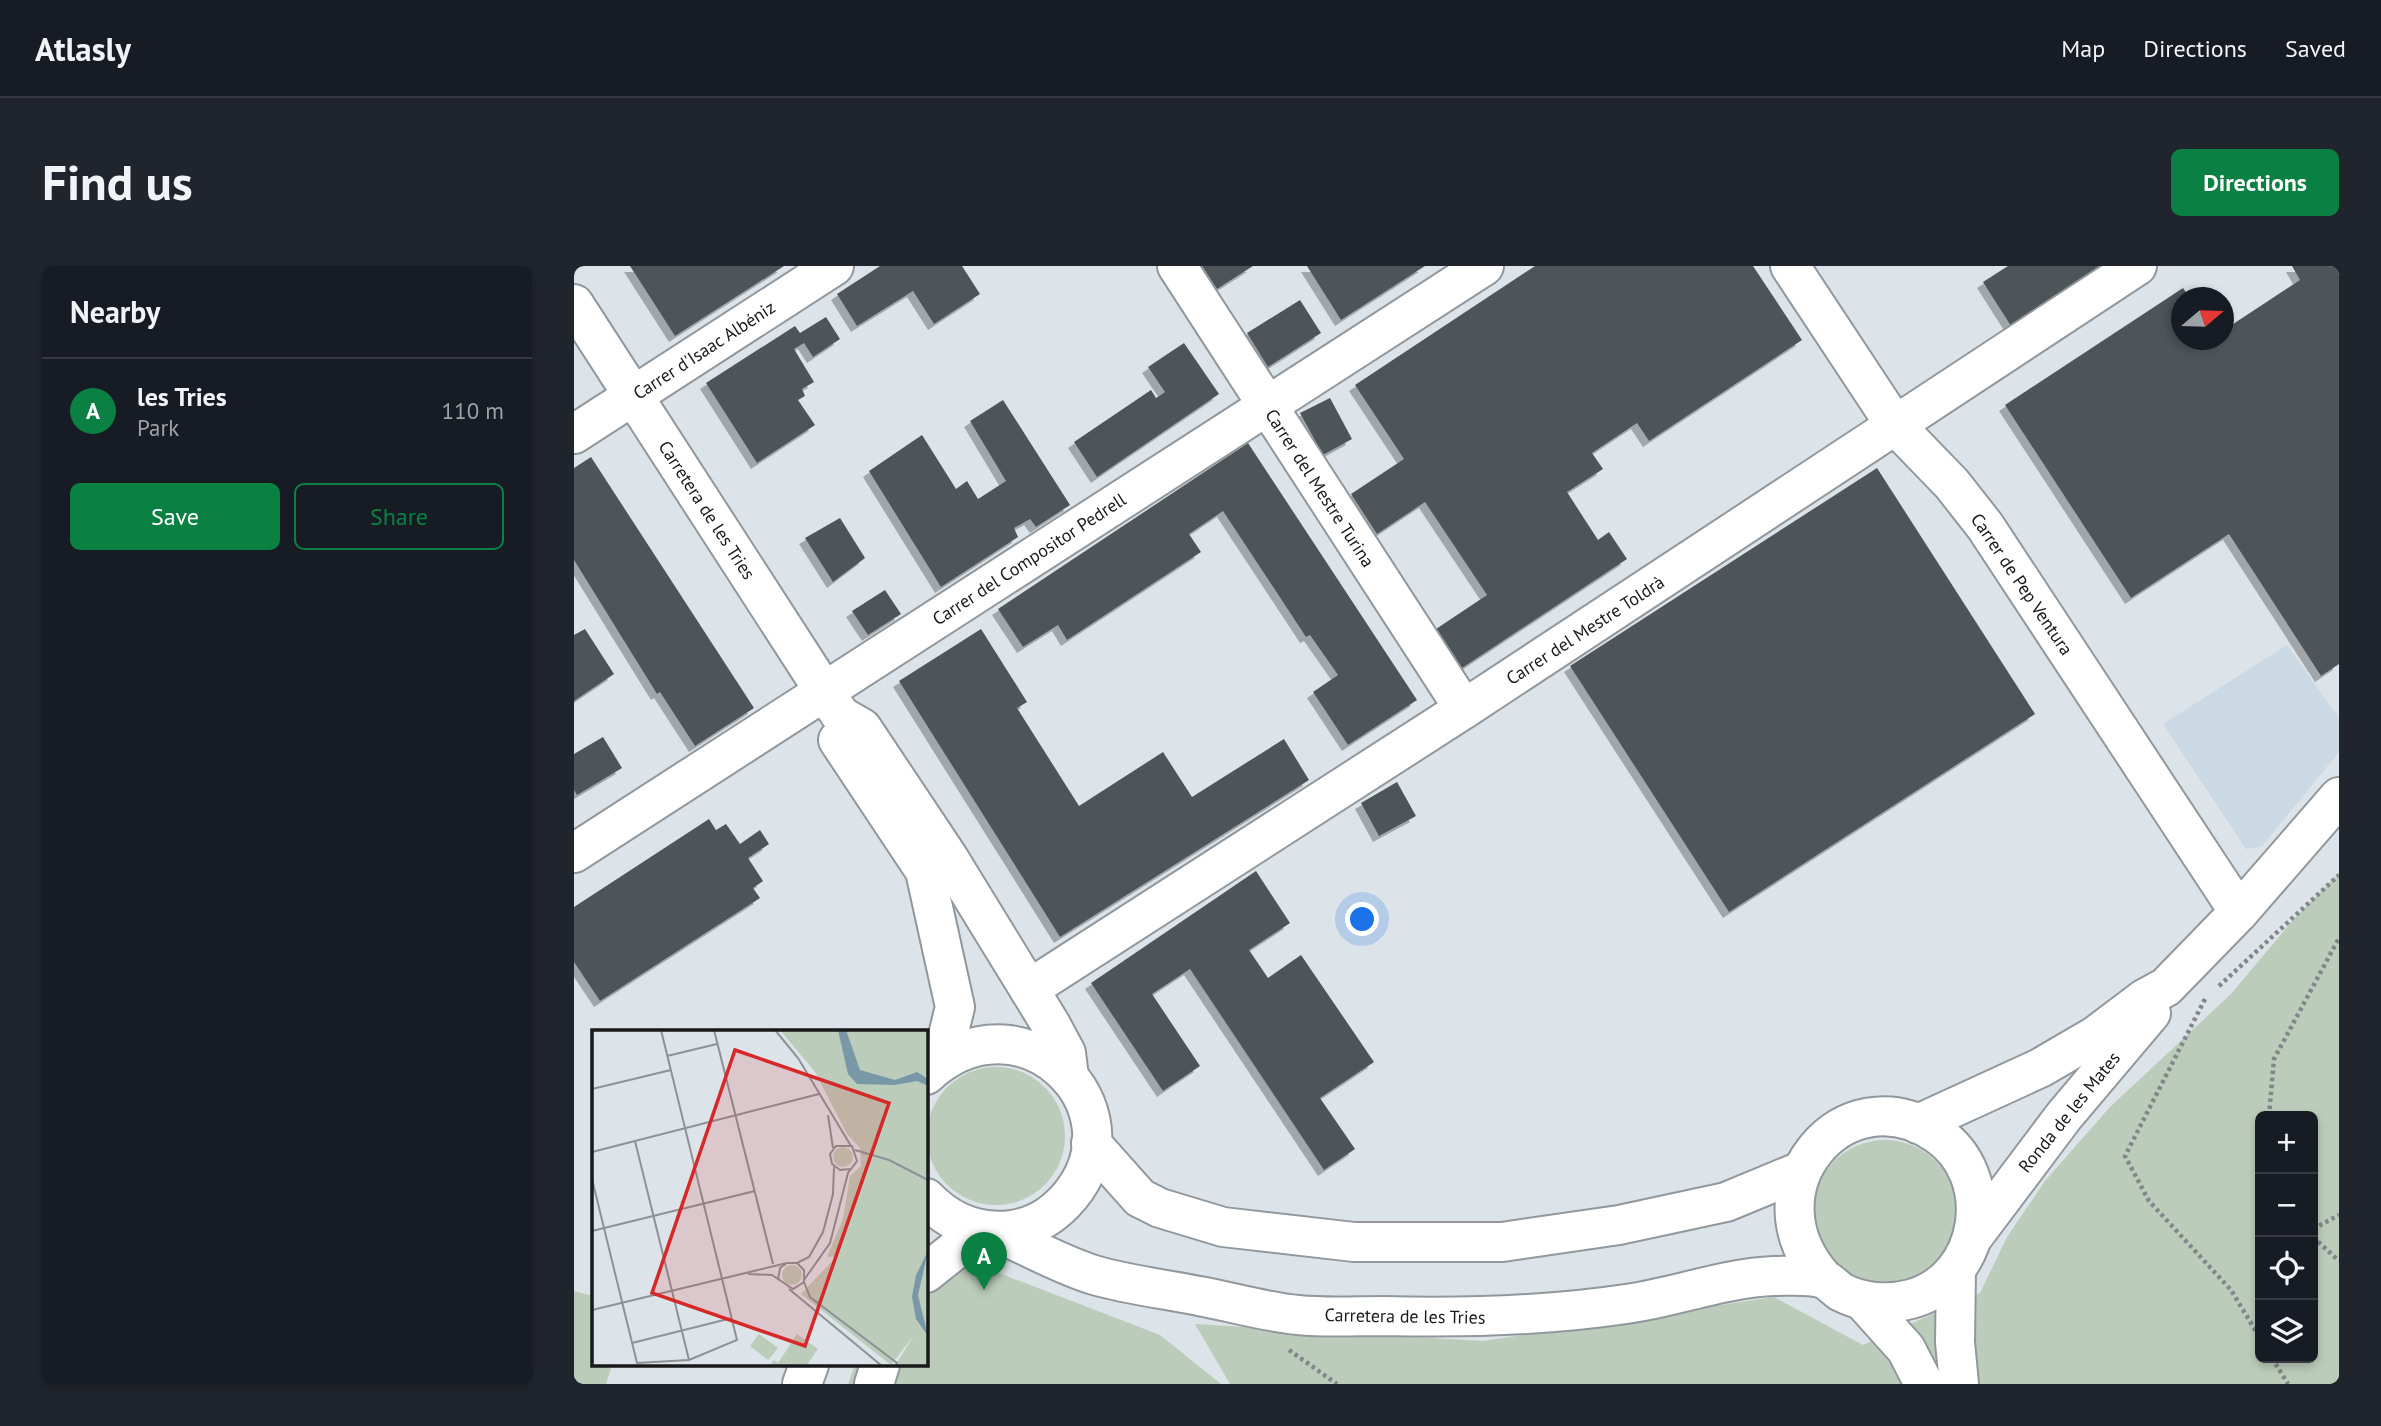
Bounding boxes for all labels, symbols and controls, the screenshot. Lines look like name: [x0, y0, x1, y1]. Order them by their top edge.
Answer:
text: Atlasly: [35, 27, 131, 70]
text: Map: [2061, 33, 2105, 64]
text: Directions: [2143, 33, 2247, 64]
text: Saved: [2285, 33, 2346, 64]
button: Directions: [2171, 149, 2339, 216]
text: Find us: [42, 150, 193, 214]
north arrow: [2171, 287, 2234, 350]
text: Nearby: [70, 292, 160, 331]
street label: Carrer d'Isaac Albéniz: [629, 295, 779, 405]
text: les Tries: [137, 380, 227, 413]
text: A: [86, 396, 100, 425]
text: 110 m: [442, 396, 504, 425]
street label: Carrer del Mestre Turina: [1260, 404, 1380, 572]
text: Park: [137, 413, 179, 442]
street label: Carretera de les Tries: [654, 436, 760, 584]
button: Save: [70, 483, 280, 550]
button: Share: [294, 483, 504, 550]
street label: Carrer del Compositor Pedrell: [928, 487, 1131, 630]
street label: Carrer de Pep Ventura: [1966, 509, 2078, 659]
street label: Carrer del Mestre Toldrà: [1502, 570, 1668, 690]
your location: [1345, 902, 1379, 936]
inset map: [592, 1030, 928, 1366]
street label: Ronda de les Mates: [2013, 1047, 2125, 1177]
map controls: [2255, 1111, 2318, 1363]
button: +: [2255, 1111, 2318, 1174]
button: −: [2255, 1174, 2318, 1237]
pin: A: [961, 1232, 1007, 1290]
button: locate: [2255, 1237, 2318, 1300]
button: layers: [2255, 1300, 2318, 1363]
street label: Carretera de les Tries: [1324, 1303, 1486, 1329]

